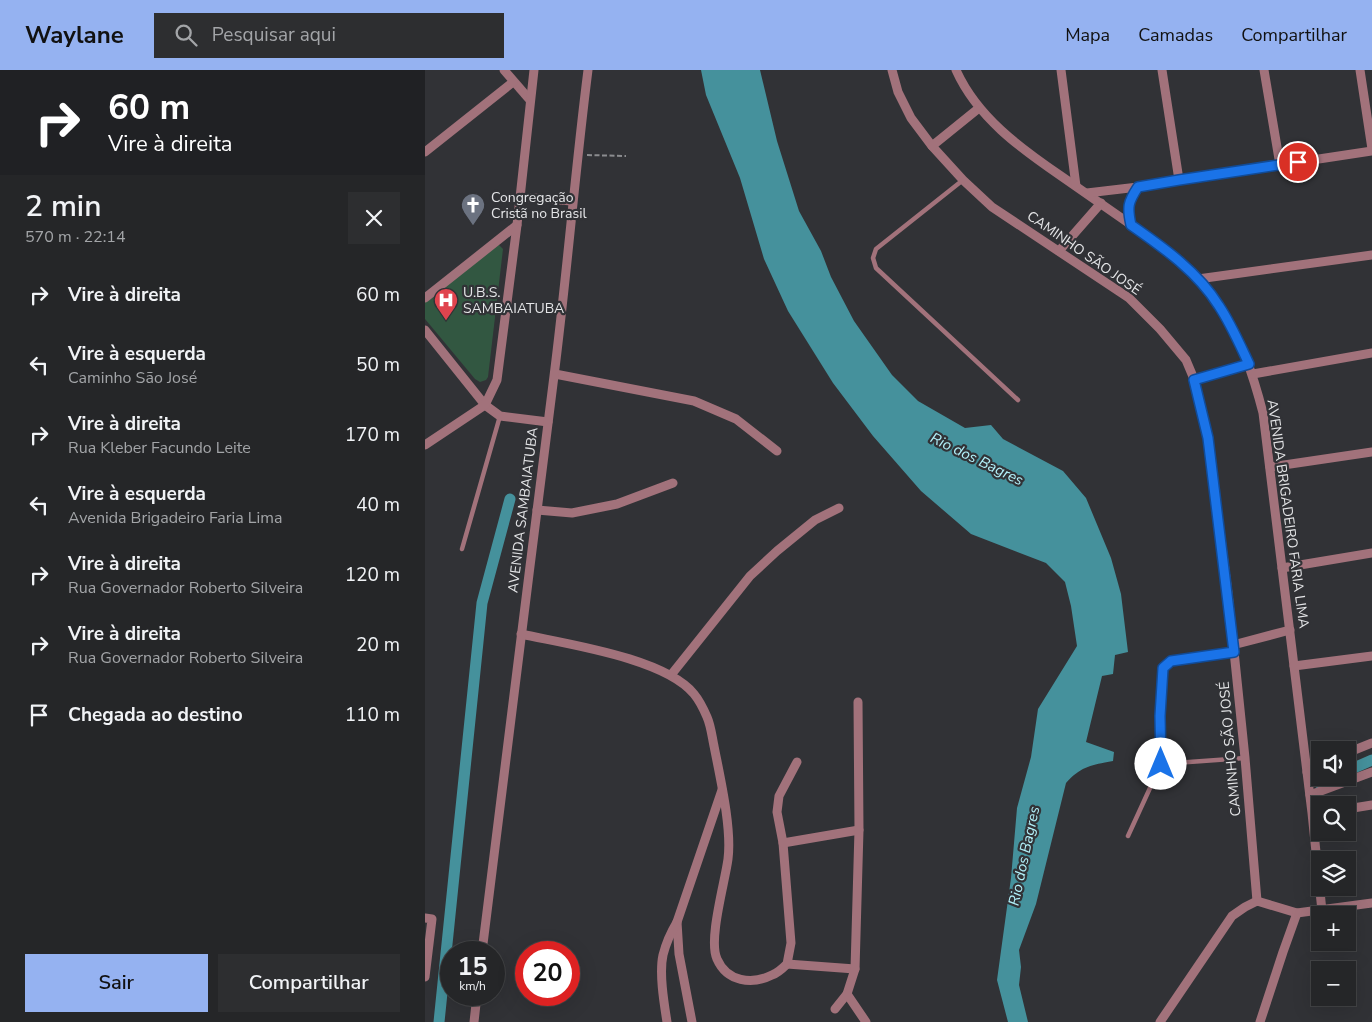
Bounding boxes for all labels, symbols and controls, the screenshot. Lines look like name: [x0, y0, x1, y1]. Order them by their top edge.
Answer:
search box: [154, 13, 504, 58]
text: Waylane: [25, 19, 124, 51]
icon: search: [172, 21, 200, 49]
text: Pesquisar aqui: [212, 22, 336, 48]
text: Mapa: [1065, 23, 1110, 47]
text: Camadas: [1138, 23, 1213, 47]
text: Compartilhar: [1241, 23, 1347, 47]
text: 60 m: [108, 84, 190, 131]
icon: right: [25, 90, 90, 155]
text: Vire à direita: [108, 129, 233, 159]
pin: [1277, 141, 1319, 183]
icon: arrive: [1284, 148, 1312, 176]
text: 2 min: [25, 186, 101, 227]
place label: Congregação Cristã no Brasil: [491, 188, 587, 223]
button: close: [348, 192, 400, 244]
church icon: Congregação Cristã no Brasil: [460, 192, 486, 226]
street label: CAMINHO SÃO JOSÉ: [1023, 206, 1145, 300]
text: 570 m · 22:14: [25, 226, 126, 248]
icon: right: [25, 281, 53, 309]
text: Vire à direita: [68, 282, 181, 308]
text: 60 m: [356, 282, 400, 308]
place label: U.B.S. SAMBAIATUBA: [463, 283, 564, 318]
hospital icon: U.B.S. SAMBAIATUBA: [433, 287, 459, 321]
text: Vire à esquerda: [68, 341, 206, 367]
icon: left: [25, 351, 53, 379]
text: 50 m: [356, 352, 400, 378]
text: Caminho São José: [68, 367, 197, 389]
street label: AVENIDA BRIGADEIRO FARIA LIMA: [1263, 398, 1313, 630]
text: Vire à direita: [68, 411, 181, 437]
icon: right: [25, 421, 53, 449]
text: 170 m: [345, 422, 400, 448]
street label: AVENIDA SAMBAIATUBA: [503, 426, 543, 594]
water label: Rio dos Bagres: [927, 428, 1027, 490]
text: Rua Kleber Facundo Leite: [68, 437, 251, 459]
text: Vire à esquerda: [68, 481, 206, 507]
icon: left: [25, 491, 53, 519]
text: 40 m: [356, 492, 400, 518]
text: Avenida Brigadeiro Faria Lima: [68, 507, 282, 529]
text: Vire à direita: [68, 551, 181, 577]
icon: right: [25, 561, 53, 589]
text: 120 m: [345, 562, 400, 588]
text: Rua Governador Roberto Silveira: [68, 577, 303, 599]
text: Vire à direita: [68, 621, 181, 647]
icon: right: [25, 631, 53, 659]
text: 20 m: [356, 632, 400, 658]
text: Rua Governador Roberto Silveira: [68, 647, 303, 669]
street label: CAMINHO SÃO JOSÉ: [1215, 681, 1245, 817]
icon: arrive: [25, 701, 53, 729]
text: Chegada ao destino: [68, 702, 243, 728]
text: 110 m: [345, 702, 400, 728]
position arrow: [1134, 737, 1186, 789]
map controls: [1311, 741, 1356, 1006]
button: sound: [1311, 741, 1356, 786]
button: search: [1311, 796, 1356, 841]
water label: Rio dos Bagres: [1004, 804, 1044, 908]
button: layers: [1311, 851, 1356, 896]
button: +: [1311, 906, 1356, 951]
speed limit sign: 20: [515, 941, 580, 1006]
text: 15: [457, 950, 488, 984]
button: Sair: [25, 954, 208, 1012]
button: Compartilhar: [218, 954, 400, 1012]
button: −: [1311, 961, 1356, 1006]
text: km/h: [459, 978, 486, 994]

